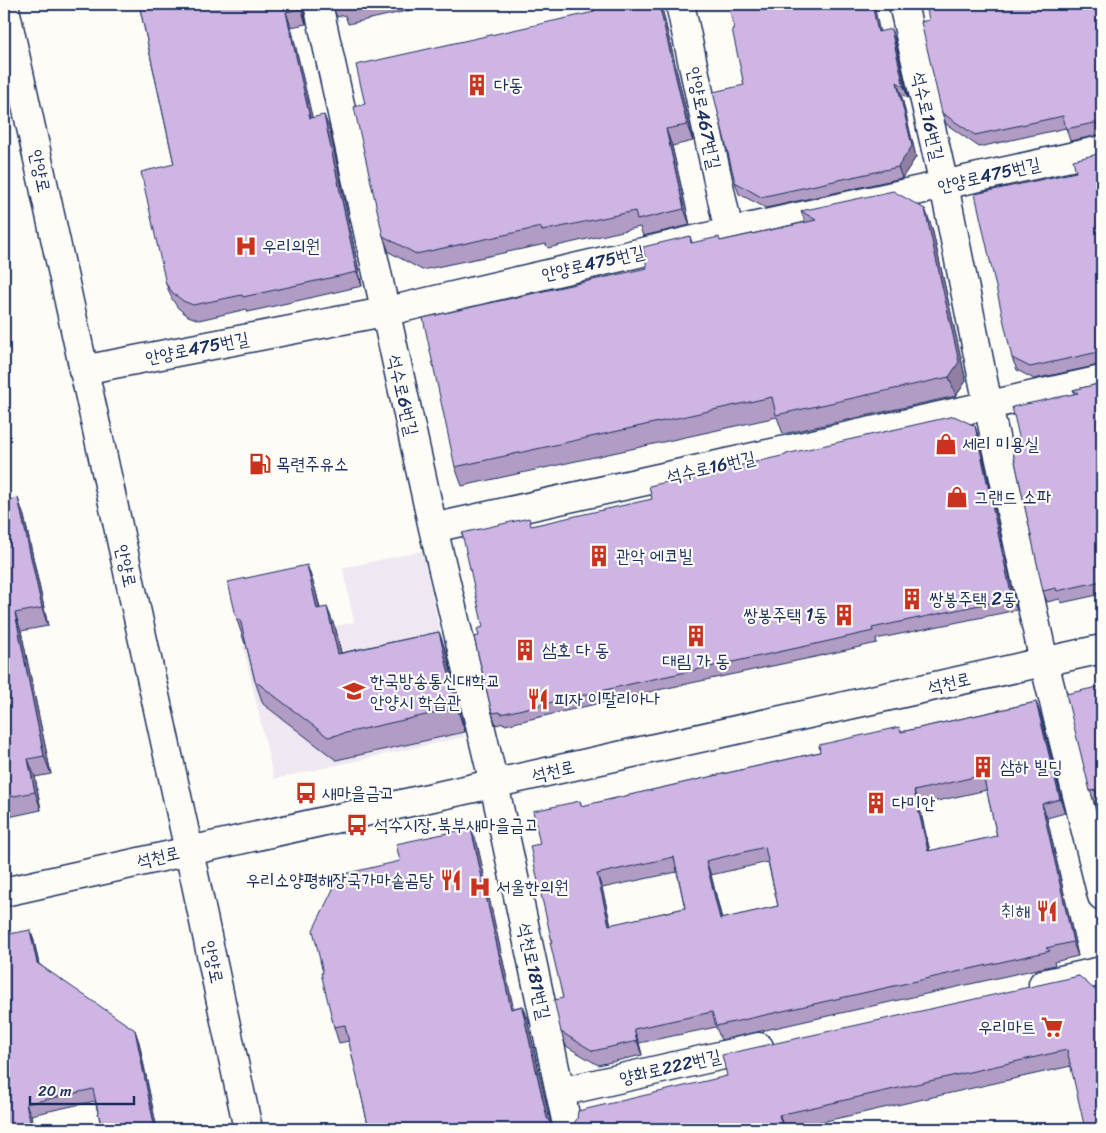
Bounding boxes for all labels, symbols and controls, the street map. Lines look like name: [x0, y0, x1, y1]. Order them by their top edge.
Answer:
street label: 안양로467번길: [678, 64, 731, 173]
street label: 석수로16번길: [902, 68, 954, 164]
place label: 다동: [494, 69, 523, 101]
building icon: 다동: [464, 72, 490, 98]
street label: 안양로: [20, 146, 60, 196]
street label: 안양로475번길: [934, 147, 1044, 202]
place label: 우리의원: [262, 230, 320, 262]
hospital icon: 우리의원: [233, 233, 259, 259]
street label: 안양로475번길: [538, 235, 648, 290]
street label: 안양로475번길: [142, 322, 252, 374]
street label: 석수로6번길: [378, 351, 428, 439]
place label: 세리 미용실: [962, 428, 1040, 460]
shop icon: 세리 미용실: [933, 431, 959, 457]
street label: 석수로16번길: [663, 441, 759, 493]
place label: 목련주유소: [276, 448, 348, 480]
fuel station icon: 목련주유소: [247, 451, 273, 477]
place label: 그랜드 소파: [974, 481, 1052, 513]
shop icon: 그랜드 소파: [944, 484, 970, 510]
place label: 관악 에코빌: [616, 540, 694, 572]
street label: 안양로: [106, 541, 146, 591]
building icon: 관악 에코빌: [586, 543, 612, 569]
place label: 쌍봉주택 2동: [929, 583, 1017, 615]
building icon: 쌍봉주택 2동: [899, 586, 925, 612]
place label: 쌍봉주택 1동: [743, 599, 828, 631]
building icon: 쌍봉주택 1동: [831, 602, 857, 628]
building icon: 대림 가 동: [683, 623, 709, 649]
place label: 삼호 다 동: [542, 634, 609, 666]
building icon: 삼호 다 동: [512, 637, 538, 663]
place label: 대림 가 동: [662, 645, 730, 677]
street label: 석천로: [924, 663, 974, 703]
place label: 한국방송통신대학교 안양시 학습관: [370, 665, 500, 718]
school or university icon: 한국방송통신대학교 안양시 학습관: [341, 678, 367, 704]
place label: 피자 이딸리아나: [554, 683, 661, 715]
restaurant icon: 피자 이딸리아나: [525, 686, 551, 712]
street label: 석천로: [528, 751, 578, 791]
place label: 삼하 빌딩: [1000, 751, 1063, 783]
building icon: 삼하 빌딩: [970, 754, 996, 780]
place label: 새마을금고: [322, 777, 394, 809]
bus stop icon: 새마을금고: [293, 780, 319, 806]
place label: 다미안: [892, 787, 936, 819]
building icon: 다미안: [863, 790, 889, 816]
place label: 석수시장.북부새마을금고: [374, 809, 539, 841]
bus stop icon: 석수시장.북부새마을금고: [344, 812, 370, 838]
street label: 석천로: [133, 837, 183, 877]
place label: 우리소양평해장국가마솥곰탕: [246, 864, 435, 896]
restaurant icon: 우리소양평해장국가마솥곰탕: [438, 867, 464, 893]
place label: 서울한의원: [496, 871, 568, 903]
hospital icon: 서울한의원: [467, 874, 493, 900]
place label: 취해: [1001, 895, 1030, 927]
restaurant icon: 취해: [1034, 898, 1060, 924]
street label: 석천로181번길: [508, 919, 560, 1023]
street label: 안양로: [193, 937, 233, 987]
place label: 우리마트: [978, 1011, 1036, 1043]
supermarket icon: 우리마트: [1039, 1014, 1065, 1040]
street label: 양화로222번길: [616, 1040, 725, 1094]
scale bar: [30, 1073, 134, 1105]
text: 20 m: [38, 1078, 72, 1104]

